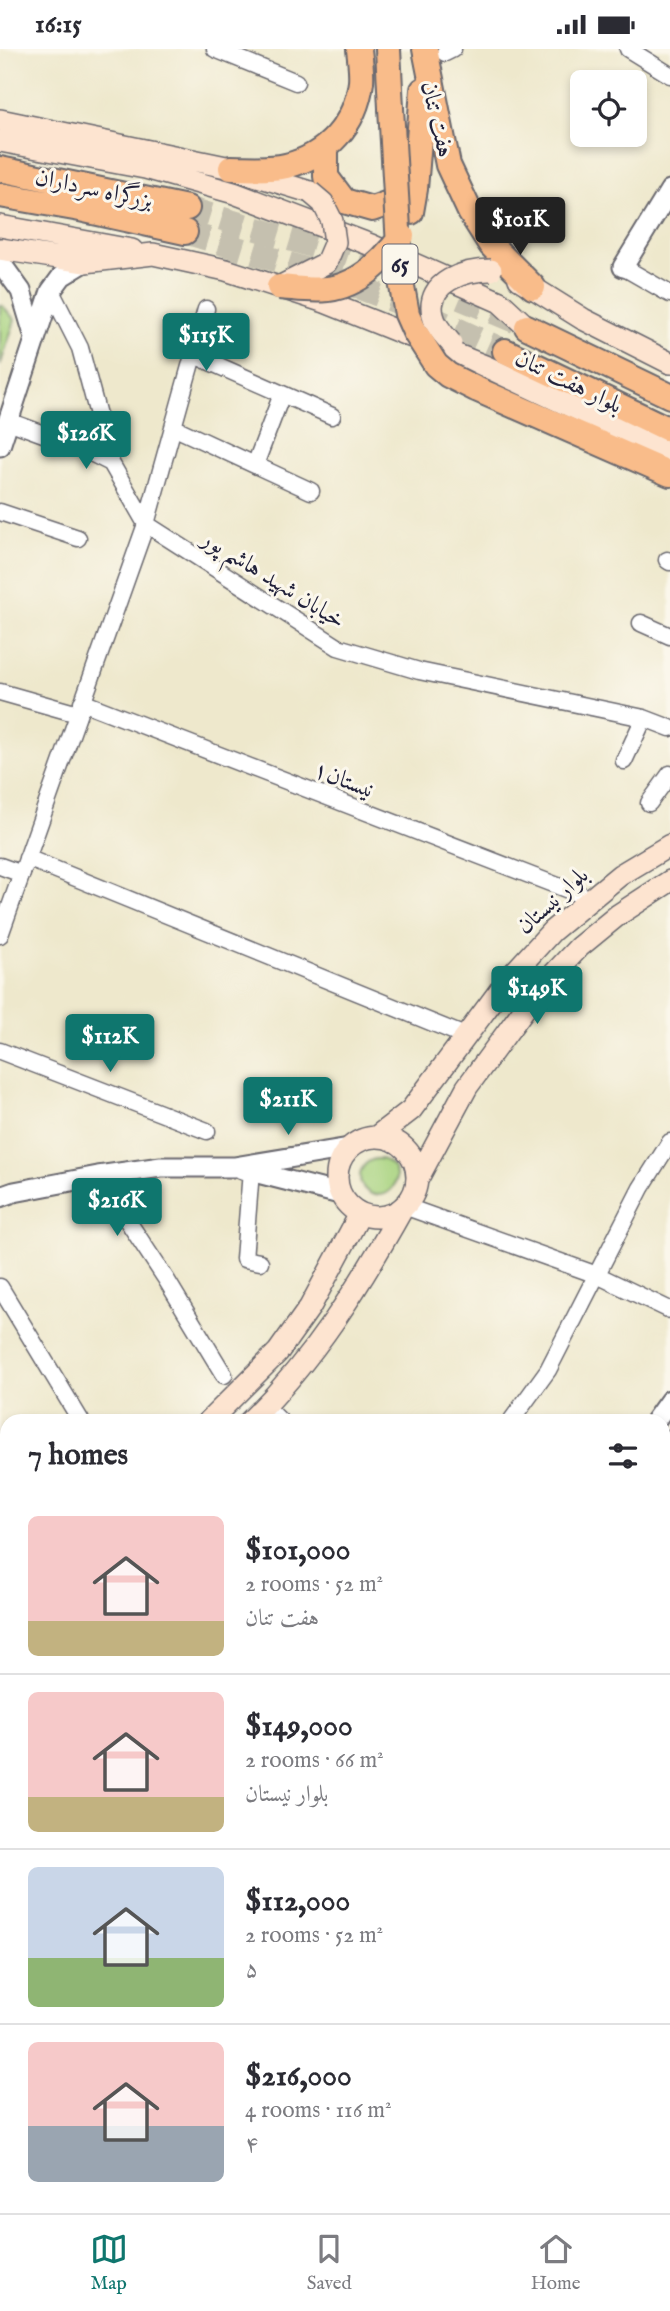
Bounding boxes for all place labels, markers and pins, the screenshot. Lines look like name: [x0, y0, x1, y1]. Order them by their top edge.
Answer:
pin: $101K: [471, 197, 569, 257]
pin: $115K: [157, 313, 255, 373]
pin: $126K: [37, 411, 135, 471]
pin: $149K: [488, 967, 586, 1026]
pin: $112K: [61, 1014, 159, 1074]
pin: $211K: [239, 1077, 337, 1137]
pin: $216K: [68, 1179, 166, 1238]

